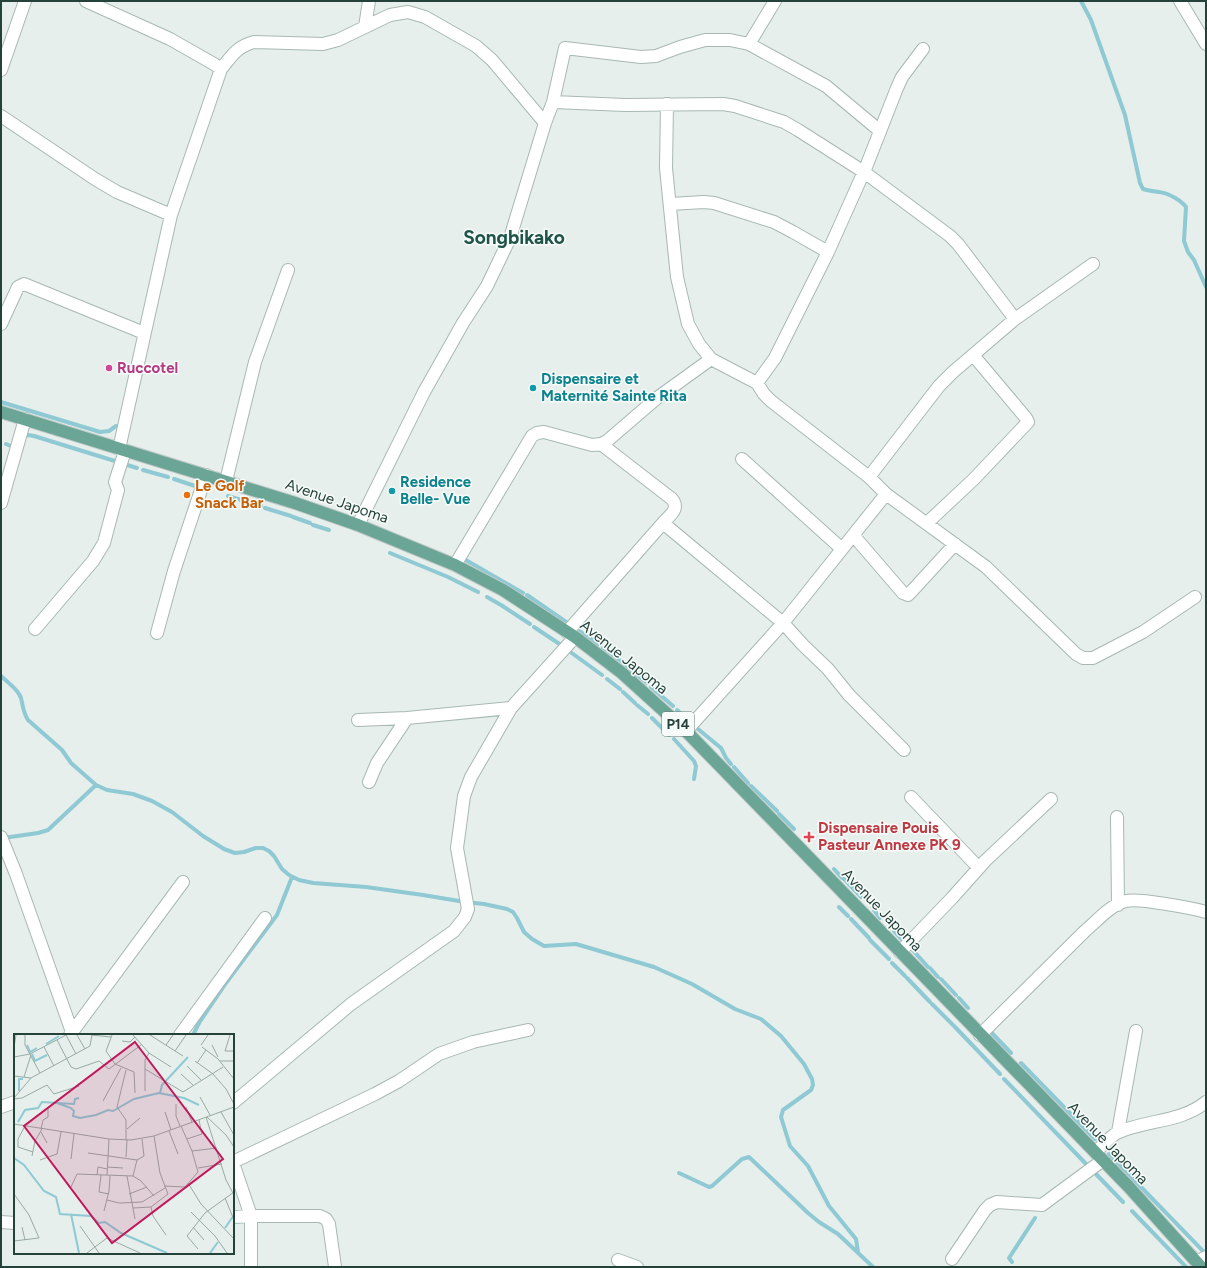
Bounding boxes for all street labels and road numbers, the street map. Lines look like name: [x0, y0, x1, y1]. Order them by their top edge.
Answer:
street label: Avenue Japoma: [283, 475, 391, 527]
street label: Avenue Japoma: [576, 616, 672, 698]
road number: P14: [662, 712, 694, 736]
street label: Avenue Japoma: [838, 865, 926, 955]
street label: Avenue Japoma: [1064, 1098, 1152, 1188]

